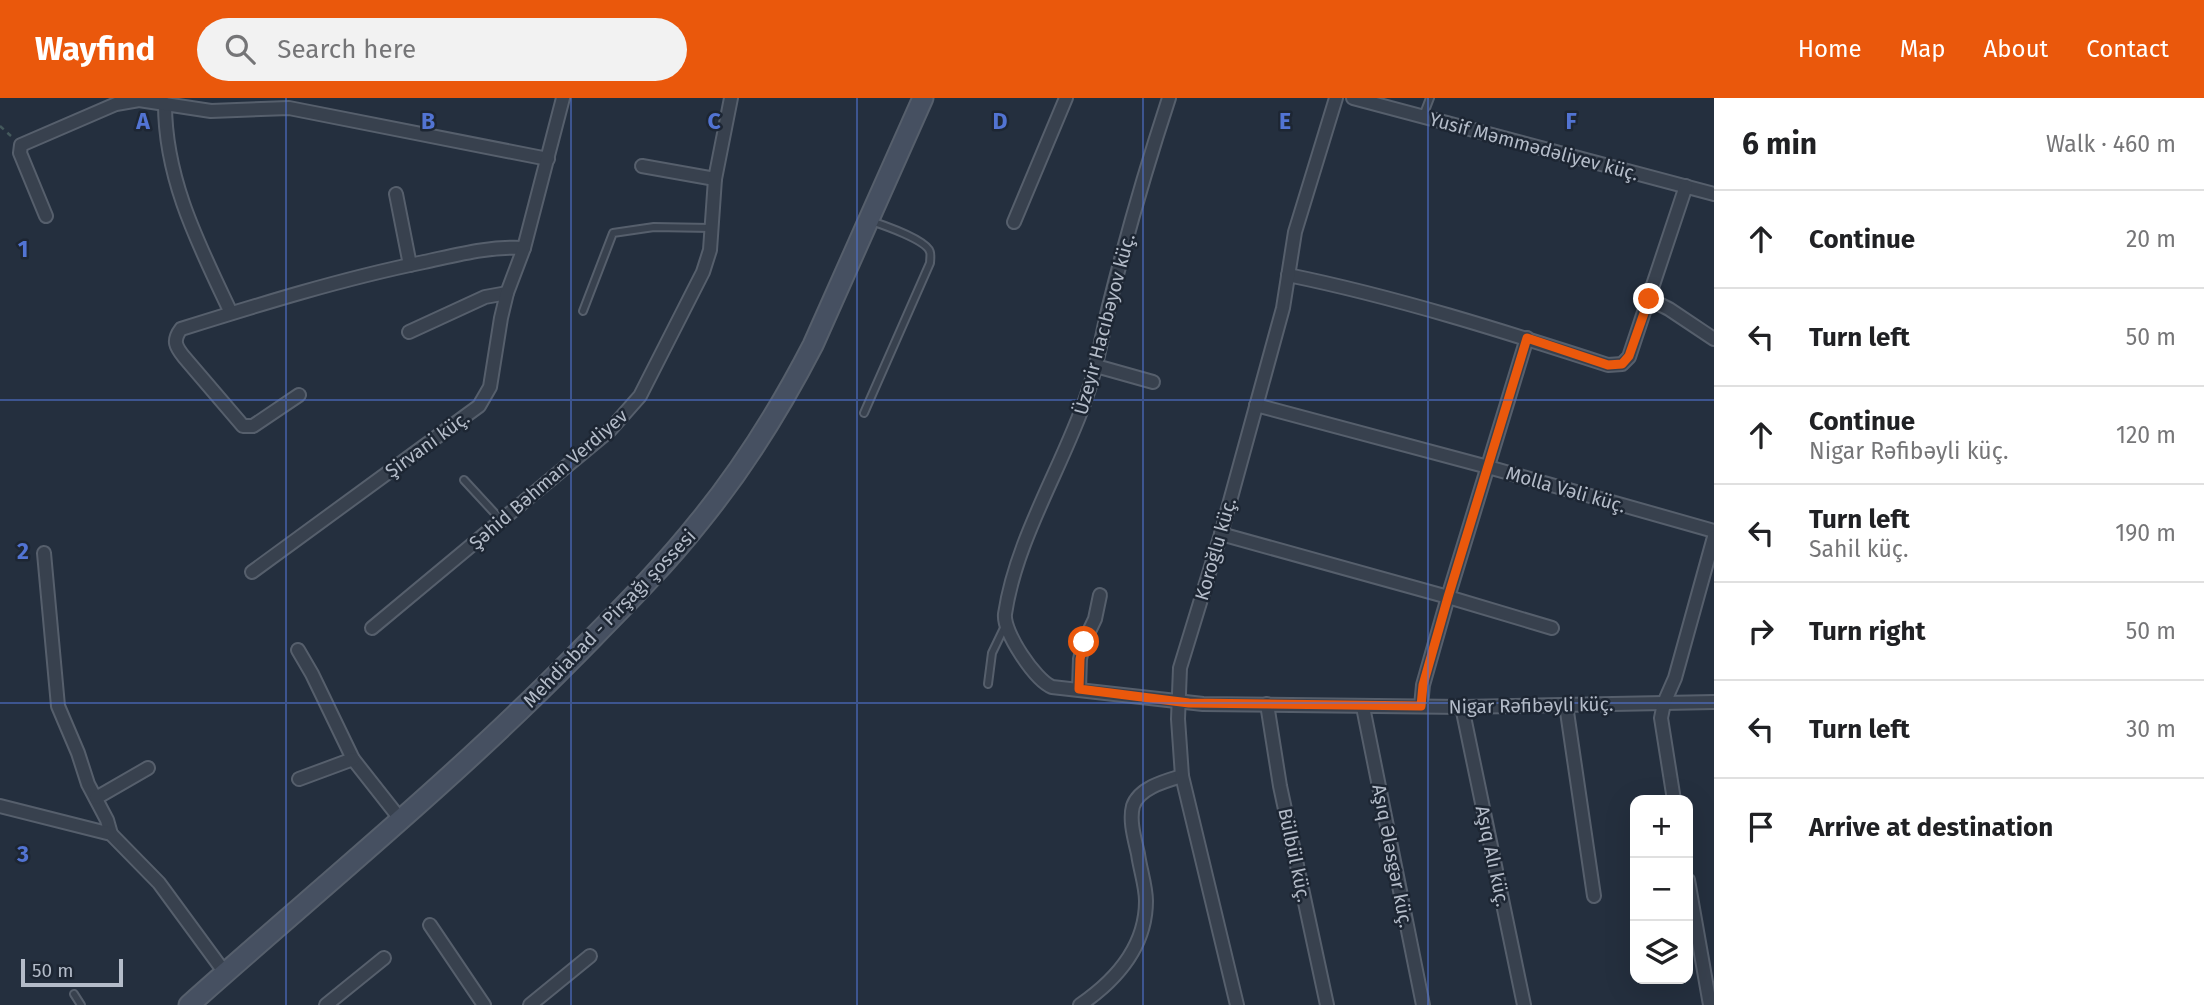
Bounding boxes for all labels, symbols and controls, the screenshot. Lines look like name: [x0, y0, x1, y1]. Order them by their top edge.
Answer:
search box: [197, 18, 687, 81]
text: Wayfind: [35, 29, 155, 69]
icon: search: [221, 30, 259, 68]
text: Search here: [277, 34, 416, 65]
text: Home: [1798, 35, 1862, 63]
text: Map: [1900, 35, 1946, 63]
text: About: [1984, 35, 2048, 63]
text: Contact: [2086, 35, 2169, 63]
text: A: [135, 107, 150, 135]
text: B: [421, 107, 435, 135]
text: C: [707, 107, 721, 135]
text: D: [993, 107, 1008, 135]
text: E: [1279, 107, 1291, 135]
street label: Yusif Məmmədəliyev küç.: [1427, 107, 1641, 186]
text: F: [1565, 107, 1577, 135]
text: 6 min: [1742, 126, 1817, 162]
text: Walk · 460 m: [2046, 130, 2176, 158]
icon: ahead: [1742, 220, 1780, 258]
text: Continue: [1809, 224, 1915, 255]
text: 20 m: [2126, 225, 2176, 253]
street label: Üzeyir Hacıbəyov küç.: [1069, 231, 1140, 417]
text: 1: [18, 235, 28, 263]
route end: [1633, 283, 1664, 314]
icon: left: [1742, 318, 1780, 356]
text: Turn left: [1809, 322, 1910, 353]
text: 50 m: [2126, 323, 2176, 351]
street label: Şəhid Bəhman Verdiyev: [464, 404, 633, 555]
street label: Şirvani küç.: [381, 406, 474, 483]
text: Continue: [1809, 406, 1915, 437]
icon: ahead: [1742, 416, 1780, 454]
text: 120 m: [2116, 421, 2176, 449]
text: Nigar Rəfibəyli küç.: [1809, 437, 2008, 465]
street label: Molla Vəli küç.: [1503, 461, 1628, 518]
street label: Koroğlu küç.: [1190, 495, 1241, 603]
text: Turn left: [1809, 504, 1910, 535]
icon: left: [1742, 514, 1780, 552]
text: 190 m: [2115, 519, 2176, 547]
street label: Mehdiabad - Pirşağı şossesi: [518, 525, 700, 712]
text: Sahil küç.: [1809, 535, 1909, 563]
text: 2: [17, 537, 29, 565]
icon: right: [1742, 612, 1780, 650]
text: Turn right: [1809, 616, 1926, 647]
text: 50 m: [2126, 617, 2176, 645]
route start: [1068, 626, 1099, 657]
street label: Nigar Rəfibəyli küç.: [1448, 693, 1614, 718]
icon: left: [1742, 710, 1780, 748]
text: Turn left: [1809, 714, 1910, 745]
text: 30 m: [2126, 715, 2176, 743]
street label: Aşıq Ələsgər küç.: [1367, 782, 1418, 930]
map controls: [1630, 795, 1693, 984]
button: +: [1630, 795, 1693, 858]
street label: Aşıq Alı küç.: [1471, 803, 1514, 909]
street label: Bülbül küç.: [1273, 806, 1316, 904]
icon: arrive: [1742, 808, 1780, 846]
text: Arrive at destination: [1809, 812, 2053, 843]
text: 3: [16, 840, 29, 868]
button: −: [1630, 858, 1693, 921]
button: layers: [1630, 921, 1693, 984]
scale bar: [21, 956, 122, 988]
text: 50 m: [32, 959, 73, 982]

